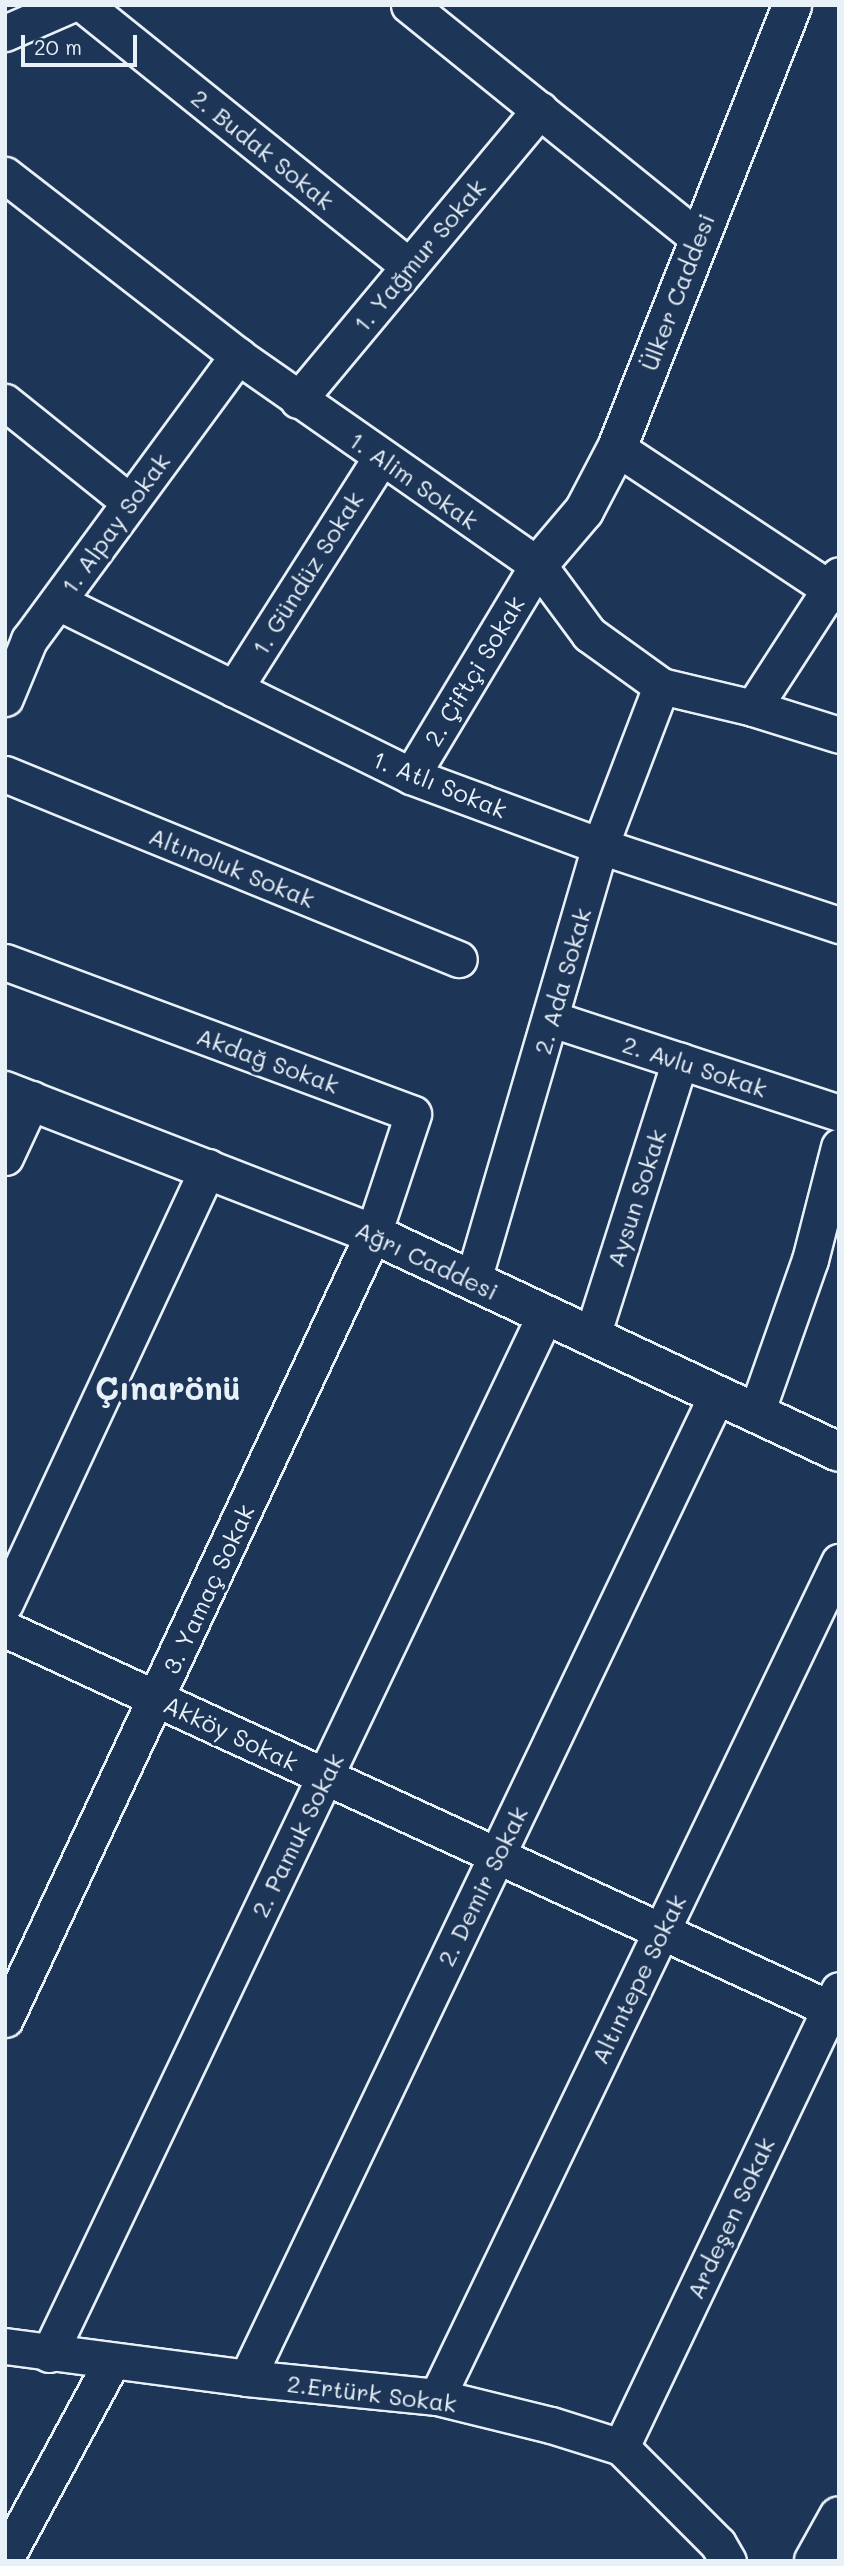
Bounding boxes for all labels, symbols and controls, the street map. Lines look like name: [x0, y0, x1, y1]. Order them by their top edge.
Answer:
scale bar: [24, 21, 140, 65]
text: 20 m: [34, 33, 82, 60]
street label: 2. Budak Sokak: [186, 83, 340, 215]
street label: 1. Yağmur Sokak: [347, 173, 491, 337]
street label: Ülker Caddesi: [634, 209, 720, 375]
street label: 1. Alim Sokak: [344, 425, 484, 535]
street label: 1. Alpay Sokak: [54, 447, 176, 599]
street label: 1. Gündüz Sokak: [245, 486, 369, 660]
street label: 2. Çiftçi Sokak: [418, 591, 530, 751]
street label: 1. Atlı Sokak: [369, 744, 511, 824]
street label: Altınoluk Sokak: [145, 821, 319, 913]
street label: 2. Ada Sokak: [527, 905, 597, 1057]
street label: Akdağ Sokak: [193, 1021, 343, 1099]
street label: 2. Avlu Sokak: [619, 1029, 771, 1103]
street label: Aysun Sokak: [600, 1126, 672, 1270]
street label: Ağrı Caddesi: [351, 1214, 503, 1306]
district label: Çınarönü: [95, 1368, 241, 1406]
street label: 3. Yamaç Sokak: [156, 1500, 260, 1678]
street label: Akköy Sokak: [159, 1689, 303, 1777]
street label: 2. Pamuk Sokak: [245, 1748, 349, 1922]
street label: 2. Demir Sokak: [431, 1802, 533, 1970]
street label: Altıntepe Sokak: [585, 1890, 691, 2068]
street label: Ardeşen Sokak: [680, 2133, 780, 2303]
street label: 2.Ertürk Sokak: [286, 2368, 458, 2418]

